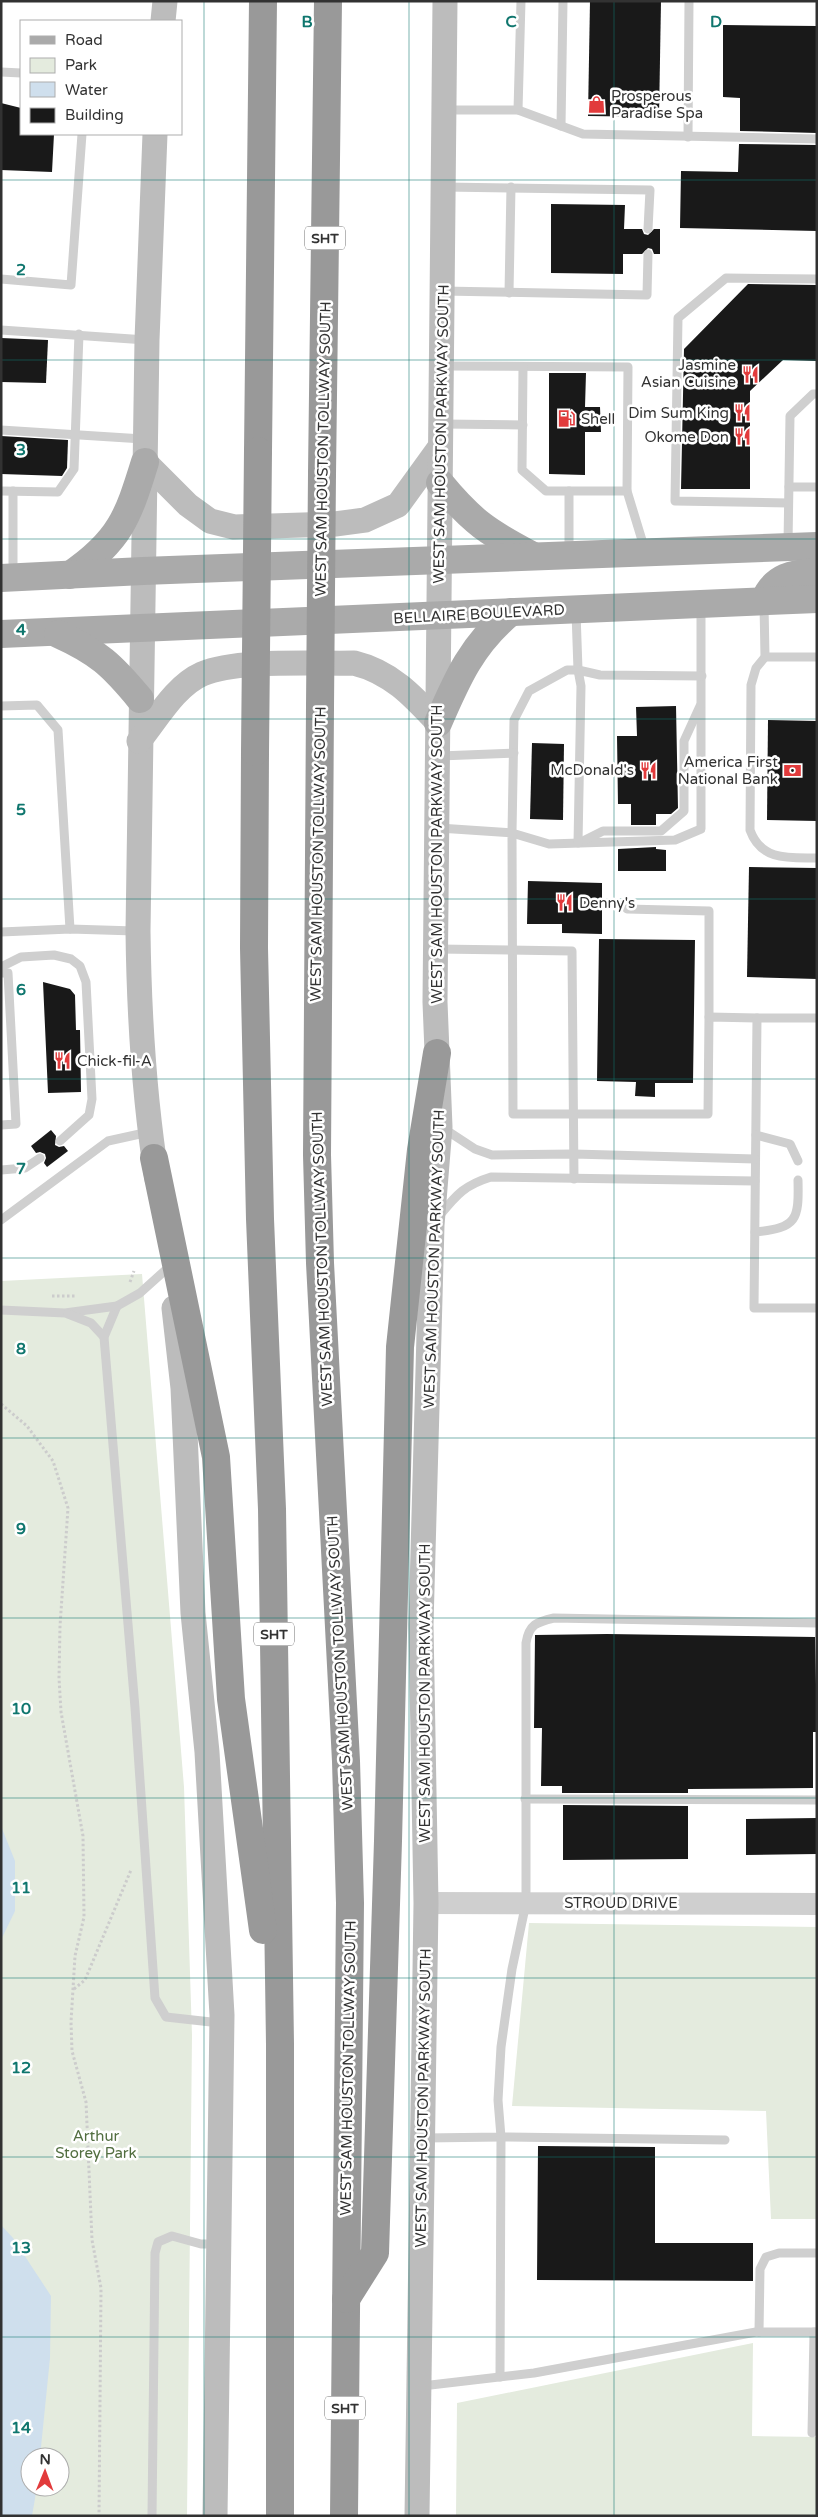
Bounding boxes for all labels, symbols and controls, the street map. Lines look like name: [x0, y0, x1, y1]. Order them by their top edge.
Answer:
text: B: [301, 12, 313, 32]
text: C: [505, 12, 517, 32]
text: D: [710, 12, 722, 32]
legend: [20, 20, 182, 135]
text: Road: [65, 31, 103, 49]
text: Park: [65, 56, 97, 74]
text: Water: [65, 81, 108, 99]
place label: Prosperous Paradise Spa: [611, 87, 703, 122]
shop icon: Prosperous Paradise Spa: [587, 95, 607, 115]
text: Building: [65, 106, 124, 124]
road number: SHT: [305, 227, 345, 250]
text: 2: [16, 260, 26, 280]
street label: WEST SAM HOUSTON PARKWAY SOUTH: [429, 284, 453, 584]
street label: WEST SAM HOUSTON TOLLWAY SOUTH: [311, 301, 335, 597]
place label: Jasmine Asian Cuisine: [641, 356, 736, 391]
restaurant icon: Jasmine Asian Cuisine: [740, 364, 760, 384]
restaurant icon: Dim Sum King: [733, 403, 753, 423]
place label: Dim Sum King: [628, 404, 729, 422]
fuel station icon: Shell: [557, 409, 577, 429]
place label: Shell: [581, 410, 615, 428]
restaurant icon: Okome Don: [733, 427, 753, 447]
place label: Okome Don: [644, 428, 729, 446]
text: 3: [16, 440, 26, 460]
street label: BELLAIRE BOULEVARD: [393, 601, 565, 627]
text: 4: [16, 620, 26, 640]
street label: WEST SAM HOUSTON PARKWAY SOUTH: [428, 704, 446, 1004]
street label: WEST SAM HOUSTON TOLLWAY SOUTH: [306, 706, 330, 1002]
place label: America First National Bank: [678, 753, 778, 788]
restaurant icon: McDonald's: [638, 760, 658, 780]
place label: McDonald's: [550, 761, 634, 779]
bank icon: America First National Bank: [782, 761, 802, 781]
text: 5: [16, 800, 26, 820]
restaurant icon: Denny's: [555, 893, 575, 913]
place label: Denny's: [579, 894, 635, 912]
text: 6: [16, 980, 26, 1000]
restaurant icon: Chick-fil-A: [53, 1051, 73, 1071]
place label: Chick-fil-A: [77, 1052, 152, 1070]
street label: WEST SAM HOUSTON PARKWAY SOUTH: [420, 1109, 448, 1409]
street label: WEST SAM HOUSTON TOLLWAY SOUTH: [308, 1111, 336, 1407]
text: 7: [16, 1159, 26, 1179]
text: 8: [16, 1339, 26, 1359]
street label: WEST SAM HOUSTON TOLLWAY SOUTH: [323, 1515, 357, 1811]
text: 9: [16, 1519, 26, 1539]
street label: WEST SAM HOUSTON PARKWAY SOUTH: [416, 1543, 434, 1843]
road number: SHT: [254, 1622, 294, 1646]
text: 10: [11, 1699, 31, 1719]
text: 11: [11, 1878, 31, 1898]
street label: STROUD DRIVE: [564, 1894, 678, 1912]
street label: WEST SAM HOUSTON TOLLWAY SOUTH: [336, 1920, 360, 2216]
street label: WEST SAM HOUSTON PARKWAY SOUTH: [411, 1948, 435, 2248]
text: 12: [11, 2058, 31, 2078]
park label: Arthur Storey Park: [55, 2127, 137, 2162]
text: 13: [11, 2238, 31, 2258]
road number: SHT: [325, 2396, 365, 2420]
text: 14: [11, 2418, 31, 2438]
north arrow: [20, 2447, 70, 2497]
text: N: [39, 2451, 51, 2468]

